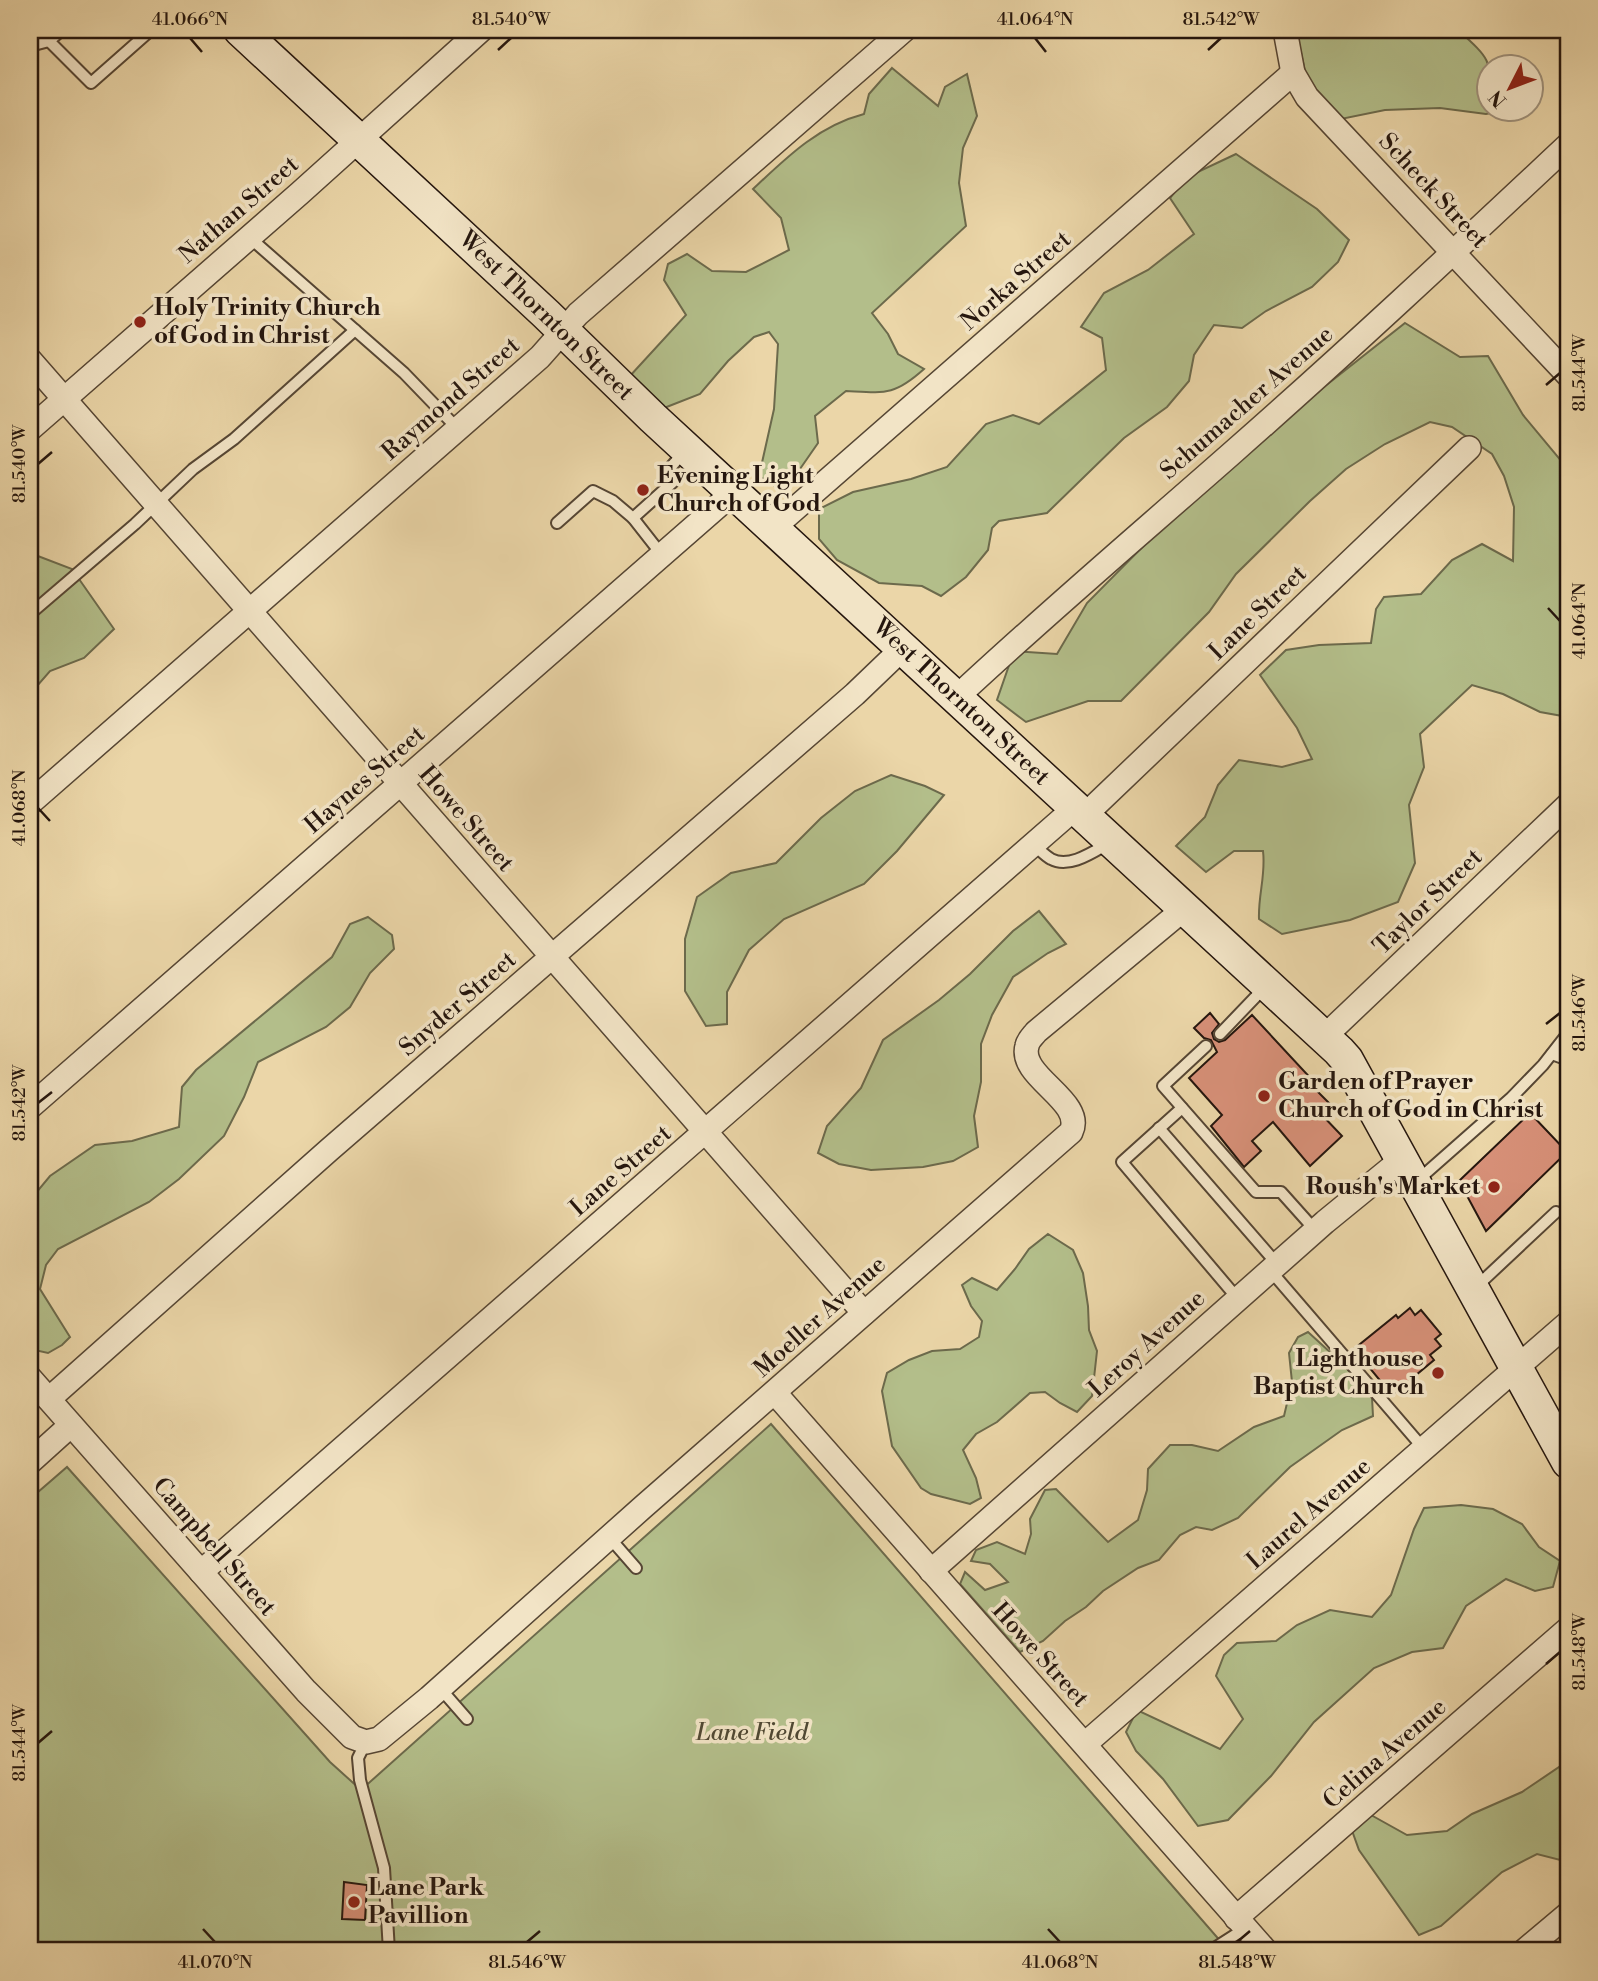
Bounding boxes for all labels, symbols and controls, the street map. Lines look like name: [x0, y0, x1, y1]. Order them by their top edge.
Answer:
text: 41.066°N: [152, 8, 229, 31]
text: 81.540°W: [472, 8, 551, 31]
text: 41.064°N: [997, 8, 1074, 31]
text: 81.542°W: [1183, 8, 1260, 31]
north arrow: [1476, 52, 1546, 122]
text: N: [1484, 85, 1512, 112]
street label: Scheck Street: [1372, 127, 1494, 255]
street label: Nathan Street: [173, 149, 306, 270]
street label: West Thornton Street: [451, 224, 640, 408]
street label: Norka Street: [955, 225, 1078, 337]
place label: Holy Trinity Church of God in Christ: [154, 293, 381, 351]
marker: Holy Trinity Church of God in Christ: [132, 314, 148, 330]
street label: Schumacher Avenue: [1154, 320, 1340, 486]
street label: Raymond Street: [376, 330, 527, 467]
text: 81.544°W: [1568, 333, 1591, 412]
text: 81.540°W: [8, 424, 31, 503]
place label: Evening Light Church of God: [657, 461, 821, 519]
marker: Evening Light Church of God: [635, 482, 651, 498]
street label: Lane Street: [1203, 559, 1314, 667]
text: 41.064°N: [1568, 582, 1591, 659]
street label: West Thornton Street: [865, 611, 1056, 792]
street label: Haynes Street: [299, 719, 432, 840]
street label: Howe Street: [412, 760, 521, 879]
text: 41.068°N: [8, 769, 31, 846]
street label: Taylor Street: [1367, 842, 1489, 961]
street label: Snyder Street: [393, 945, 523, 1063]
text: 81.546°W: [1568, 974, 1591, 1052]
text: 81.542°W: [8, 1064, 31, 1141]
place label: Garden of Prayer Church of God in Christ: [1278, 1067, 1544, 1125]
marker: Garden of Prayer Church of God in Christ: [1256, 1088, 1272, 1104]
street label: Lane Street: [564, 1118, 678, 1223]
place label: Roush's Market: [1306, 1172, 1480, 1202]
marker: Roush's Market: [1486, 1179, 1502, 1195]
street label: Moeller Avenue: [748, 1250, 892, 1384]
street label: Leroy Avenue: [1082, 1284, 1212, 1404]
place label: Lighthouse Baptist Church: [1253, 1344, 1424, 1402]
marker: Lighthouse Baptist Church: [1430, 1365, 1446, 1381]
street label: Laurel Avenue: [1241, 1452, 1377, 1576]
street label: Campbell Street: [146, 1472, 283, 1623]
street label: Howe Street: [985, 1596, 1095, 1714]
text: 81.548°W: [1568, 1612, 1591, 1691]
street label: Celina Avenue: [1317, 1692, 1453, 1816]
text: 81.544°W: [8, 1703, 31, 1782]
park label: Lane Field: [695, 1718, 809, 1748]
place label: Lane Park Pavillion: [368, 1873, 485, 1931]
marker: Lane Park Pavillion: [346, 1894, 362, 1910]
text: 41.070°N: [177, 1951, 253, 1974]
text: 81.546°W: [488, 1951, 566, 1974]
text: 41.068°N: [1022, 1951, 1099, 1974]
text: 81.548°W: [1198, 1951, 1277, 1974]

